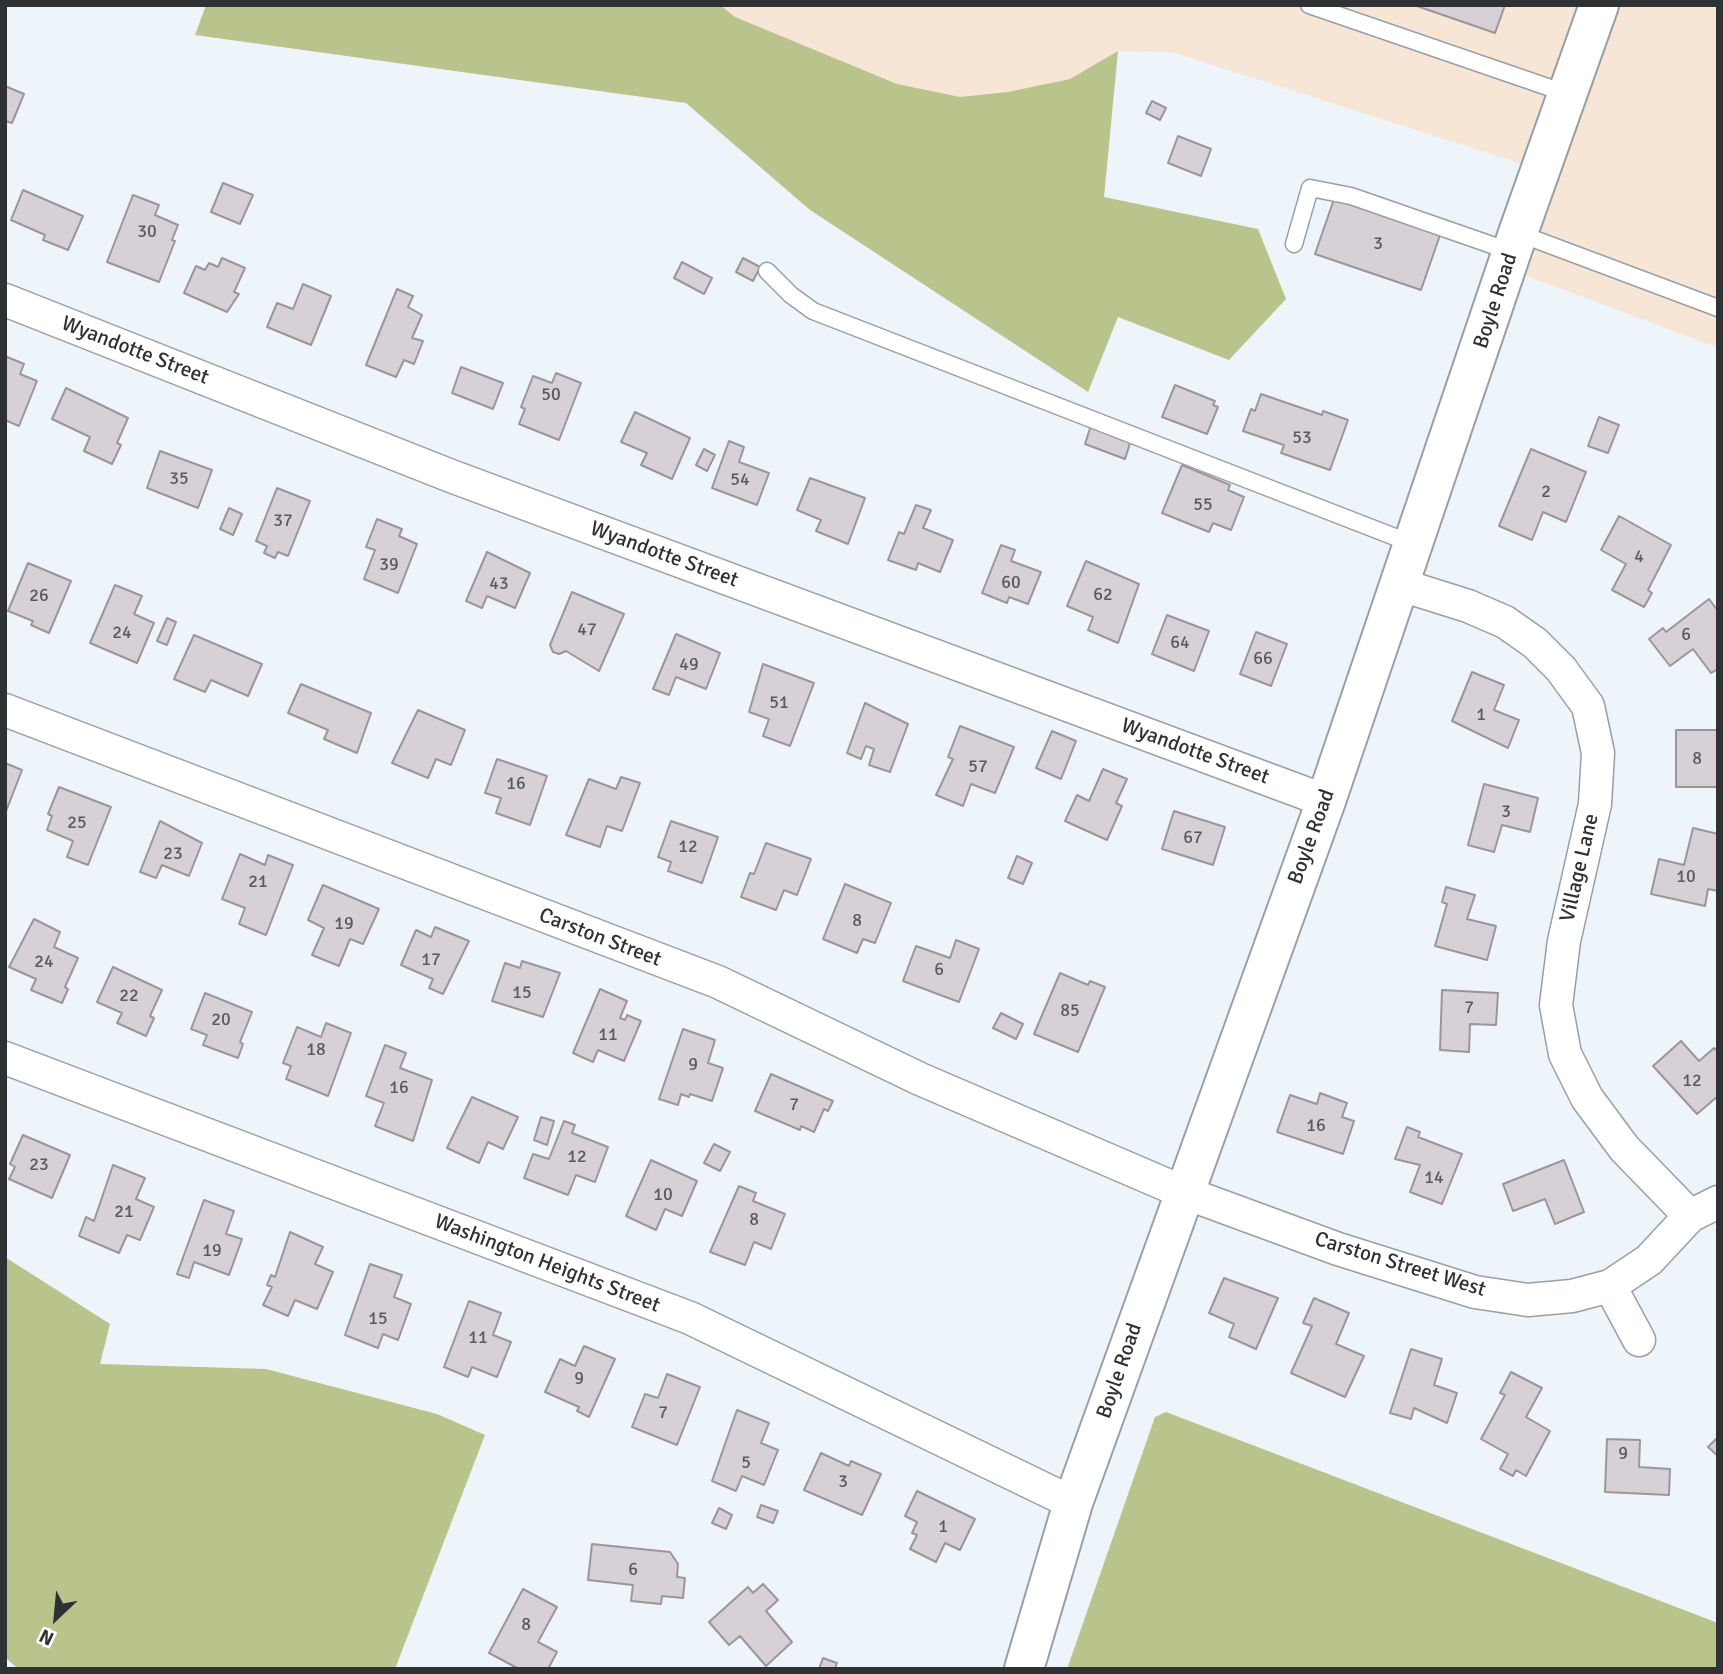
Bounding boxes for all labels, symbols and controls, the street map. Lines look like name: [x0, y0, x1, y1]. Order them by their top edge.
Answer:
house number: 30: [137, 221, 157, 243]
house number: 3: [1373, 233, 1383, 255]
street label: Boyle Road: [1469, 250, 1523, 352]
street label: Wyandotte Street: [58, 311, 212, 391]
house number: 50: [541, 384, 561, 406]
house number: 53: [1292, 427, 1312, 449]
house number: 35: [169, 468, 189, 490]
house number: 54: [730, 469, 750, 491]
house number: 2: [1541, 481, 1551, 503]
house number: 55: [1193, 494, 1213, 516]
house number: 37: [273, 510, 293, 532]
street label: Wyandotte Street: [587, 517, 741, 593]
house number: 4: [1634, 546, 1644, 568]
house number: 39: [379, 554, 399, 576]
house number: 60: [1001, 572, 1021, 594]
house number: 43: [489, 573, 509, 595]
house number: 62: [1093, 584, 1113, 606]
house number: 26: [29, 585, 49, 607]
house number: 47: [577, 619, 597, 641]
house number: 24: [112, 622, 132, 644]
house number: 6: [1681, 624, 1691, 646]
house number: 64: [1170, 632, 1190, 654]
house number: 66: [1253, 648, 1273, 670]
house number: 49: [679, 654, 699, 676]
house number: 51: [769, 692, 789, 714]
house number: 1: [1476, 704, 1486, 726]
street label: Wyandotte Street: [1118, 714, 1272, 790]
house number: 8: [1692, 748, 1702, 770]
house number: 57: [968, 756, 988, 778]
house number: 16: [506, 773, 526, 795]
street label: Boyle Road: [1283, 786, 1341, 888]
house number: 3: [1501, 801, 1511, 823]
house number: 25: [67, 812, 87, 834]
street label: Village Lane: [1555, 812, 1605, 924]
house number: 67: [1183, 827, 1203, 849]
house number: 12: [678, 836, 698, 858]
house number: 23: [163, 843, 183, 865]
house number: 10: [1676, 866, 1696, 888]
house number: 21: [248, 871, 268, 893]
street label: Carston Street: [535, 903, 665, 973]
house number: 8: [852, 910, 862, 932]
house number: 19: [334, 913, 354, 935]
house number: 17: [421, 949, 441, 971]
house number: 24: [34, 951, 54, 973]
house number: 6: [934, 959, 944, 981]
house number: 15: [512, 982, 532, 1004]
house number: 22: [119, 985, 139, 1007]
house number: 7: [1464, 997, 1474, 1019]
house number: 85: [1060, 1000, 1080, 1022]
house number: 20: [211, 1009, 231, 1031]
house number: 11: [598, 1024, 618, 1046]
house number: 18: [306, 1039, 326, 1061]
house number: 9: [688, 1054, 698, 1076]
house number: 12: [1682, 1070, 1702, 1092]
house number: 16: [389, 1077, 409, 1099]
house number: 7: [789, 1094, 799, 1116]
house number: 16: [1306, 1115, 1326, 1137]
house number: 12: [567, 1146, 587, 1168]
house number: 23: [29, 1154, 49, 1176]
house number: 14: [1424, 1167, 1444, 1189]
house number: 10: [653, 1184, 673, 1206]
house number: 21: [114, 1201, 134, 1223]
street label: Washington Heights Street: [431, 1209, 663, 1319]
house number: 8: [749, 1209, 759, 1231]
street label: Carston Street West: [1311, 1227, 1489, 1303]
house number: 19: [202, 1240, 222, 1262]
house number: 15: [368, 1308, 388, 1330]
street label: Boyle Road: [1092, 1320, 1148, 1422]
house number: 11: [468, 1327, 488, 1349]
house number: 9: [574, 1368, 584, 1390]
house number: 7: [658, 1402, 668, 1424]
house number: 9: [1618, 1443, 1628, 1465]
house number: 5: [741, 1452, 751, 1474]
house number: 3: [838, 1471, 848, 1493]
house number: 1: [938, 1516, 948, 1538]
house number: 6: [628, 1559, 638, 1581]
north arrow: [21, 1583, 91, 1653]
house number: 8: [521, 1614, 531, 1636]
text: N: [36, 1623, 58, 1651]

